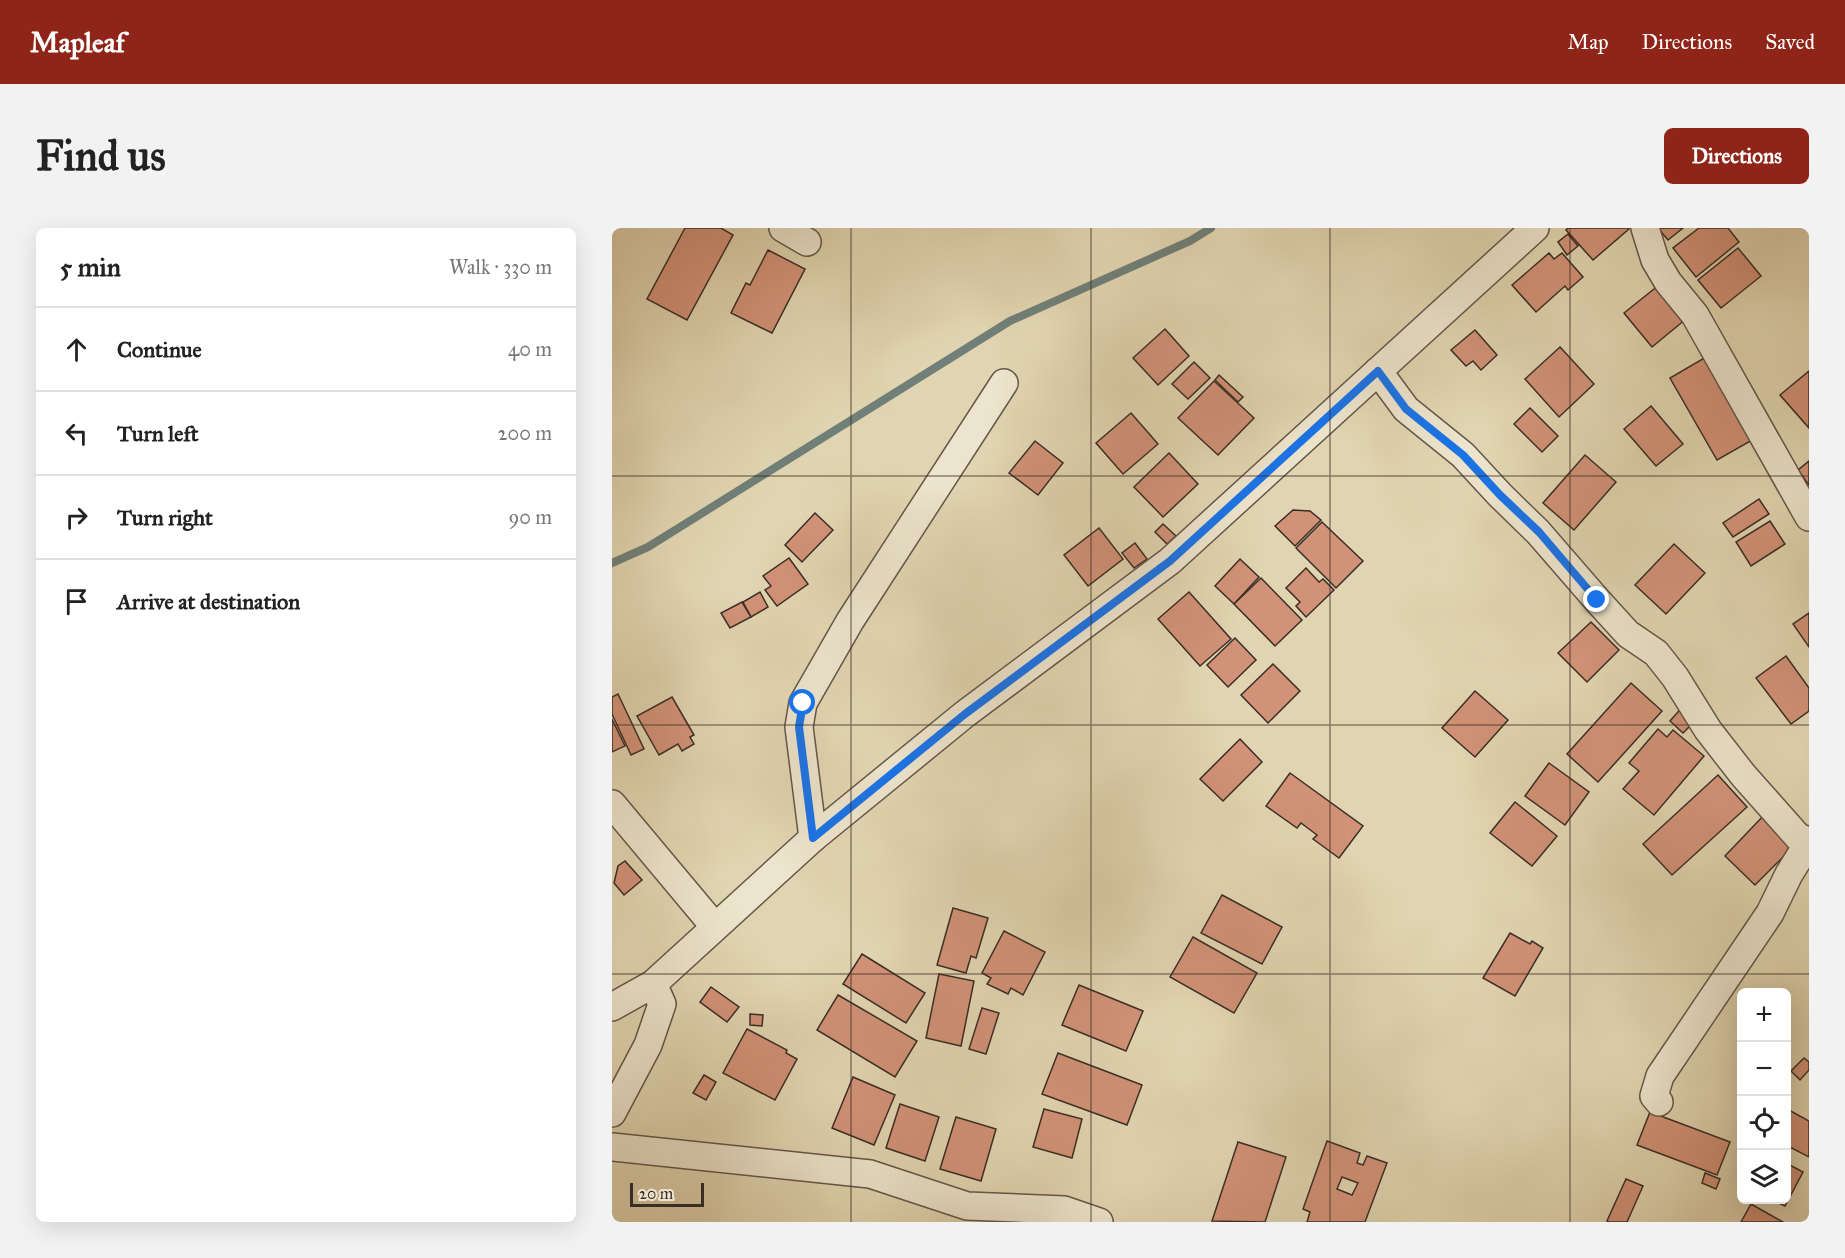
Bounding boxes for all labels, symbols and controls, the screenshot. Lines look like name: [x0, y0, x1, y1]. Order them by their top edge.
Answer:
text: Mapleaf: [30, 25, 125, 60]
text: Map: [1568, 29, 1609, 55]
text: Directions: [1642, 29, 1732, 55]
text: Saved: [1765, 29, 1815, 55]
button: Directions: [1664, 128, 1809, 184]
text: Find us: [36, 130, 166, 182]
text: 5 min: [60, 251, 121, 283]
text: Walk · 330 m: [449, 255, 552, 279]
icon: ahead: [60, 333, 93, 366]
text: Continue: [117, 336, 202, 363]
text: 40 m: [508, 337, 552, 361]
icon: left: [60, 417, 93, 450]
text: Turn left: [117, 420, 199, 447]
text: 200 m: [498, 421, 552, 445]
icon: right: [60, 501, 93, 534]
text: Turn right: [117, 504, 213, 531]
text: 90 m: [509, 505, 552, 529]
icon: arrive: [60, 585, 93, 618]
route end: [1583, 586, 1609, 612]
text: Arrive at destination: [117, 588, 300, 615]
route start: [789, 689, 815, 715]
map controls: [1737, 988, 1791, 1204]
button: +: [1737, 988, 1791, 1042]
button: −: [1737, 1042, 1791, 1096]
button: locate: [1737, 1096, 1791, 1150]
button: layers: [1737, 1150, 1791, 1204]
scale bar: [630, 1180, 704, 1208]
text: 20 m: [639, 1184, 673, 1203]

